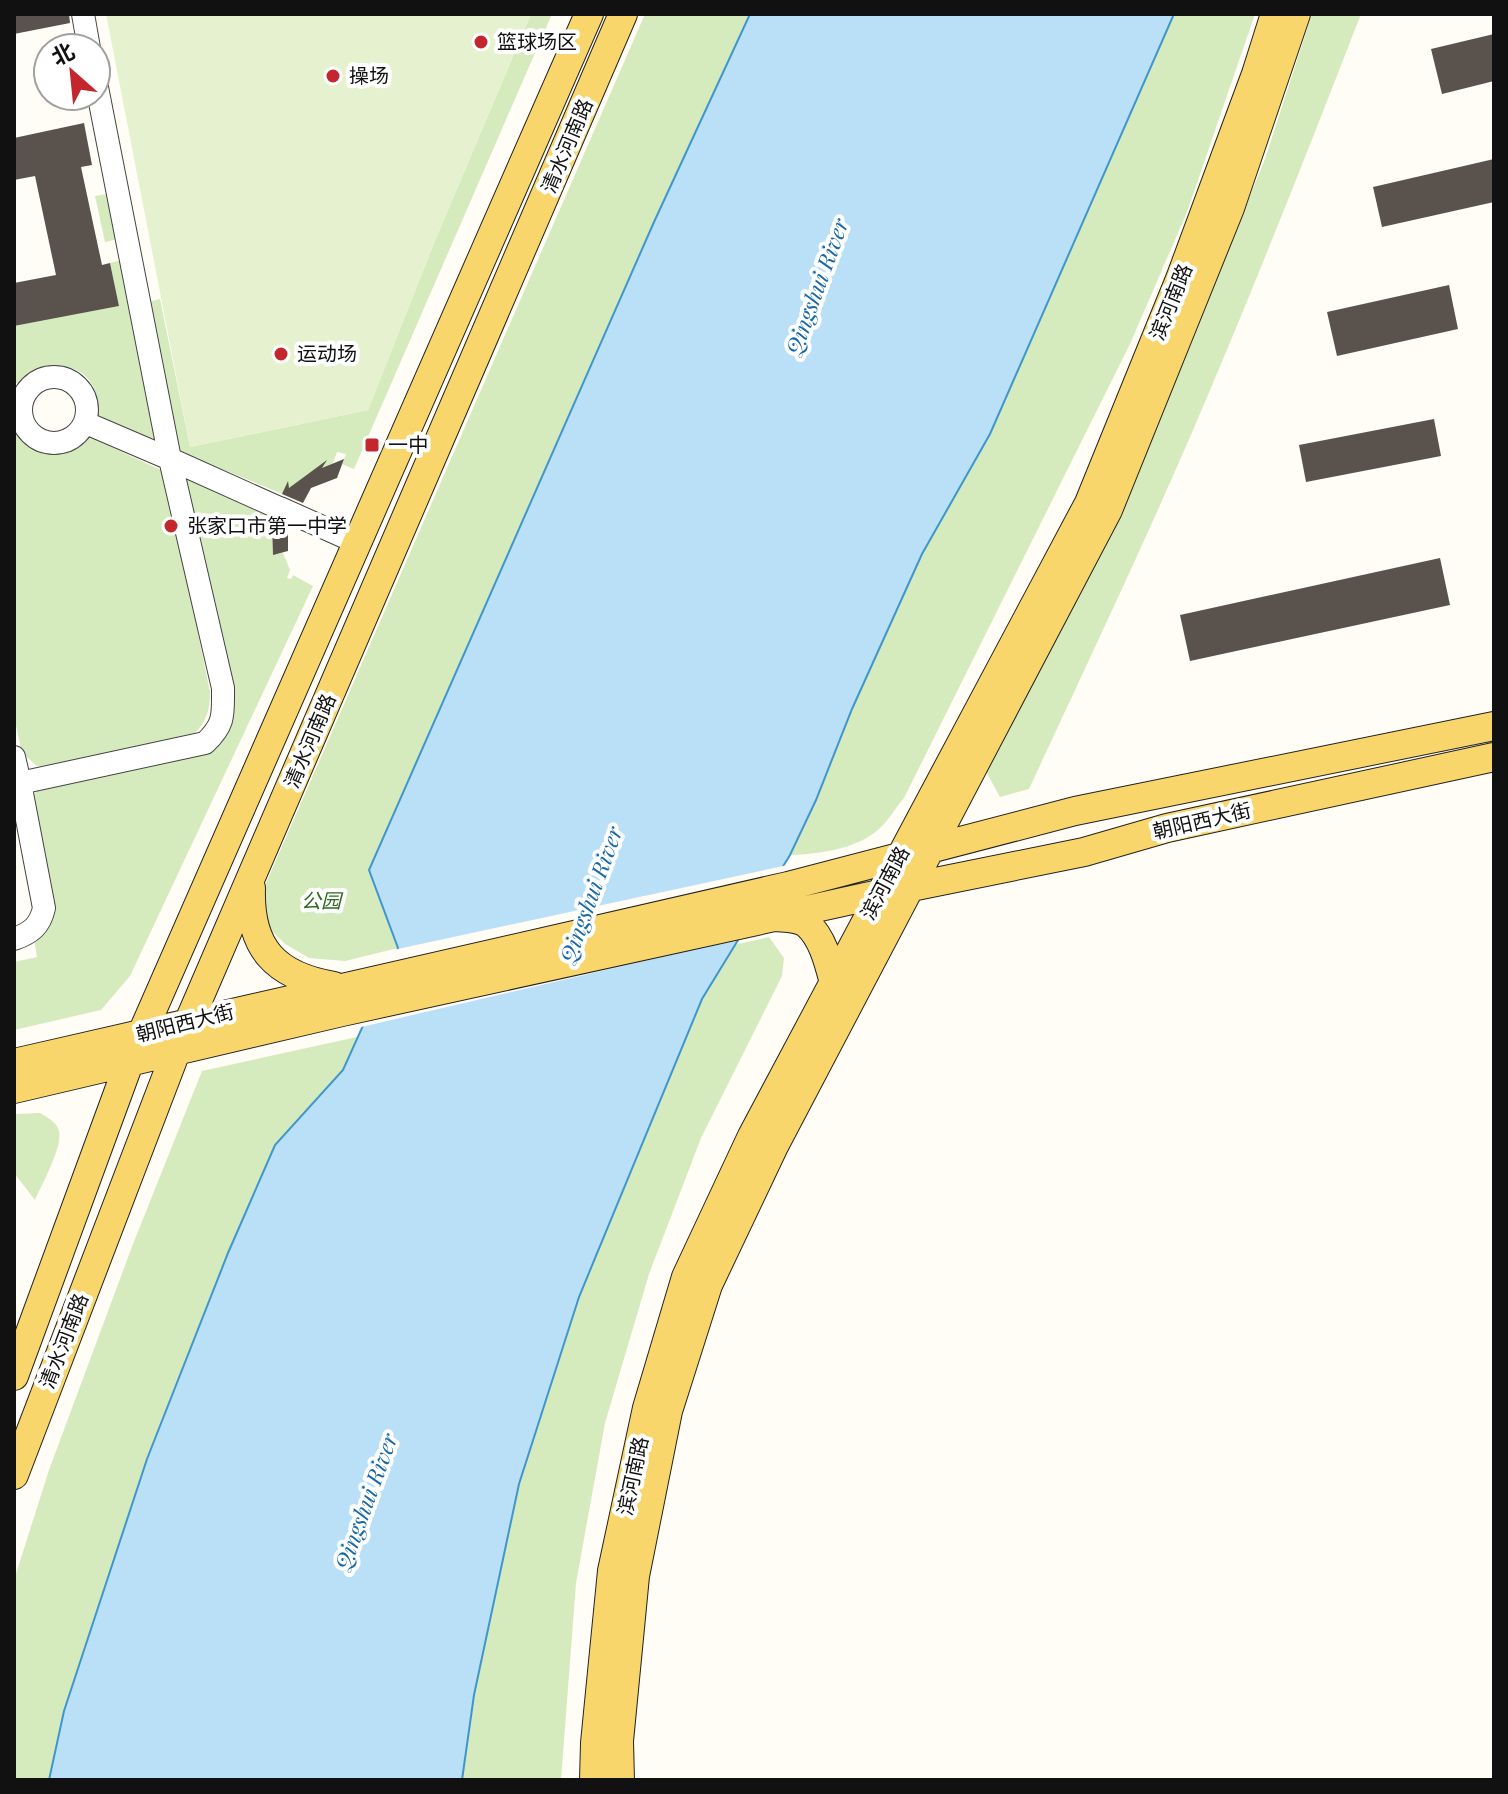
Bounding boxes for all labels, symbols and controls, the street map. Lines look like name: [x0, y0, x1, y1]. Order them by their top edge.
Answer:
place label: 篮球场区: [497, 27, 577, 54]
north arrow: [32, 32, 112, 112]
marker: 篮球场区: [472, 33, 490, 51]
text: 北: [46, 35, 79, 72]
place label: 操场: [349, 61, 389, 88]
marker: 操场: [324, 67, 342, 85]
street label: 清水河南路: [534, 94, 598, 197]
water label: Qingshui River: [777, 214, 855, 360]
street label: 滨河南路: [1142, 259, 1197, 344]
place label: 运动场: [297, 339, 357, 366]
marker: 运动场: [272, 345, 290, 363]
place label: 一中: [388, 430, 428, 457]
marker: 一中: [363, 436, 381, 454]
place label: 张家口市第一中学: [187, 511, 347, 538]
marker: 张家口市第一中学: [162, 517, 180, 535]
street label: 清水河南路: [277, 689, 341, 792]
street label: 朝阳西大街: [1150, 795, 1253, 844]
water label: Qingshui River: [551, 822, 629, 968]
street label: 滨河南路: [853, 841, 914, 924]
park label: 公园: [301, 886, 344, 913]
street label: 朝阳西大街: [133, 996, 236, 1047]
street label: 清水河南路: [32, 1289, 93, 1392]
water label: Qingshui River: [326, 1429, 404, 1575]
street label: 滨河南路: [610, 1434, 653, 1518]

